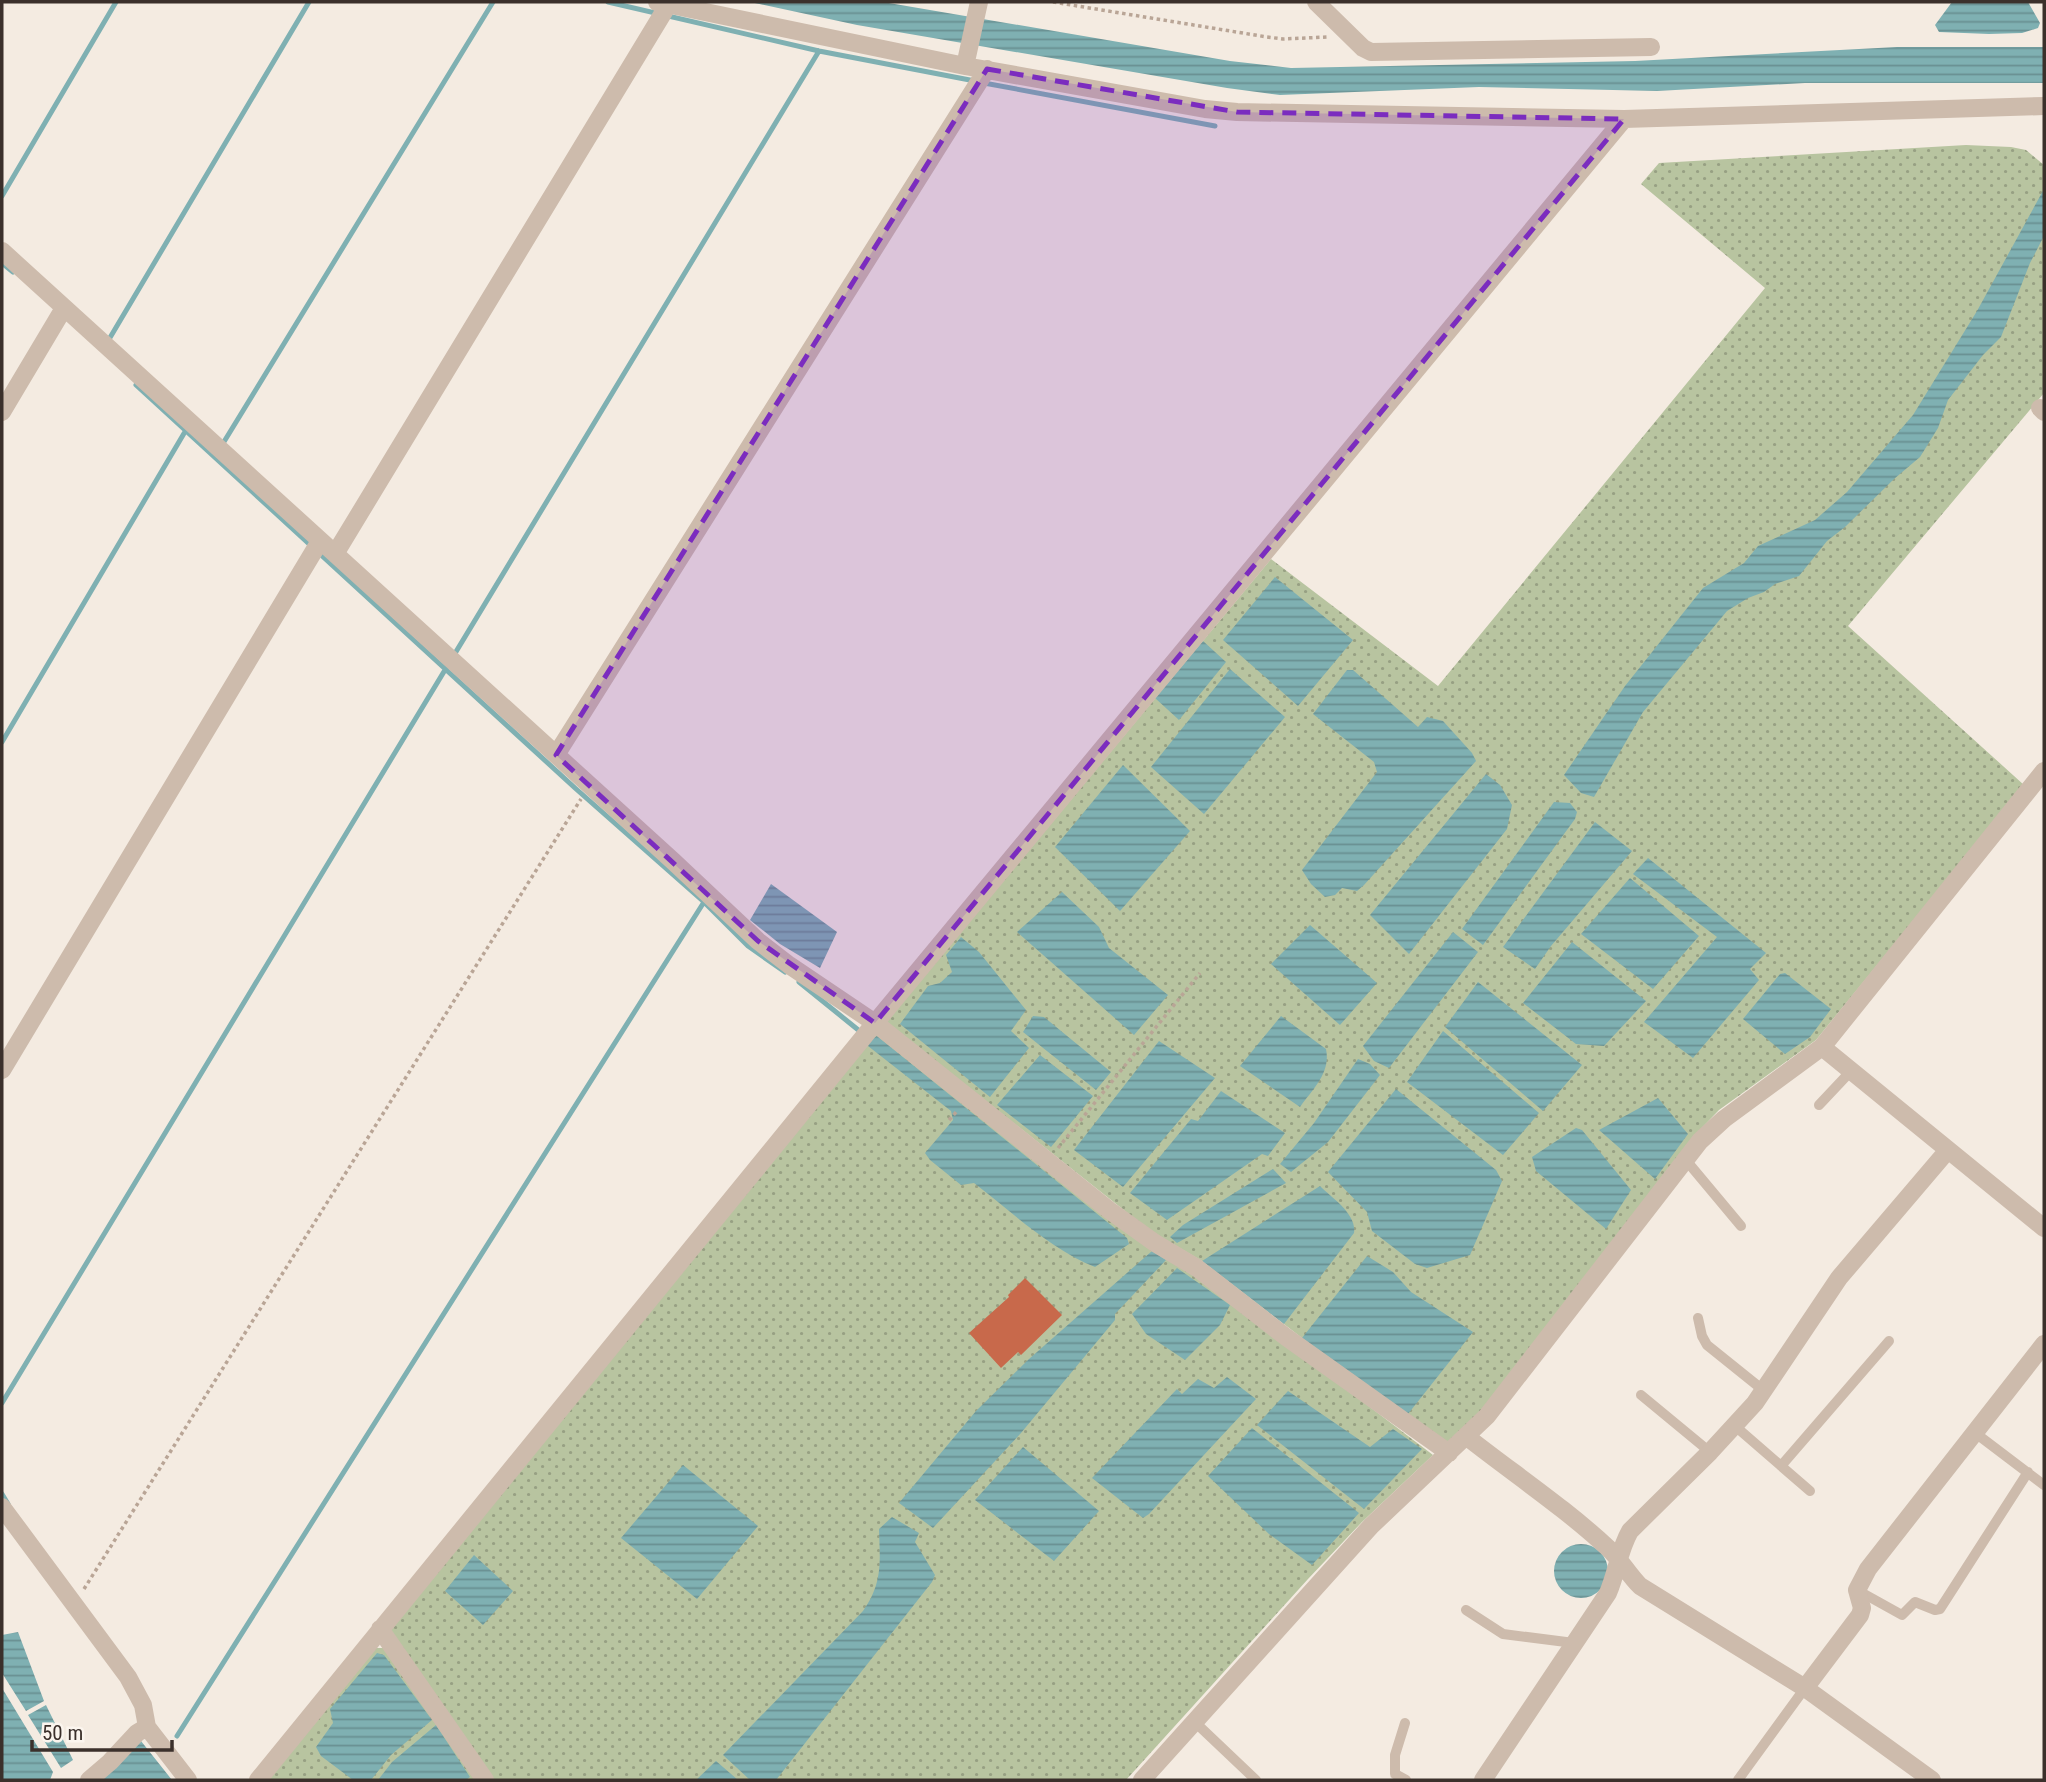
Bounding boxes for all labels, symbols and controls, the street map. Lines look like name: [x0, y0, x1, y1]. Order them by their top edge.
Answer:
scale bar: [32, 1708, 172, 1752]
text: 50 m: [42, 1721, 83, 1745]

